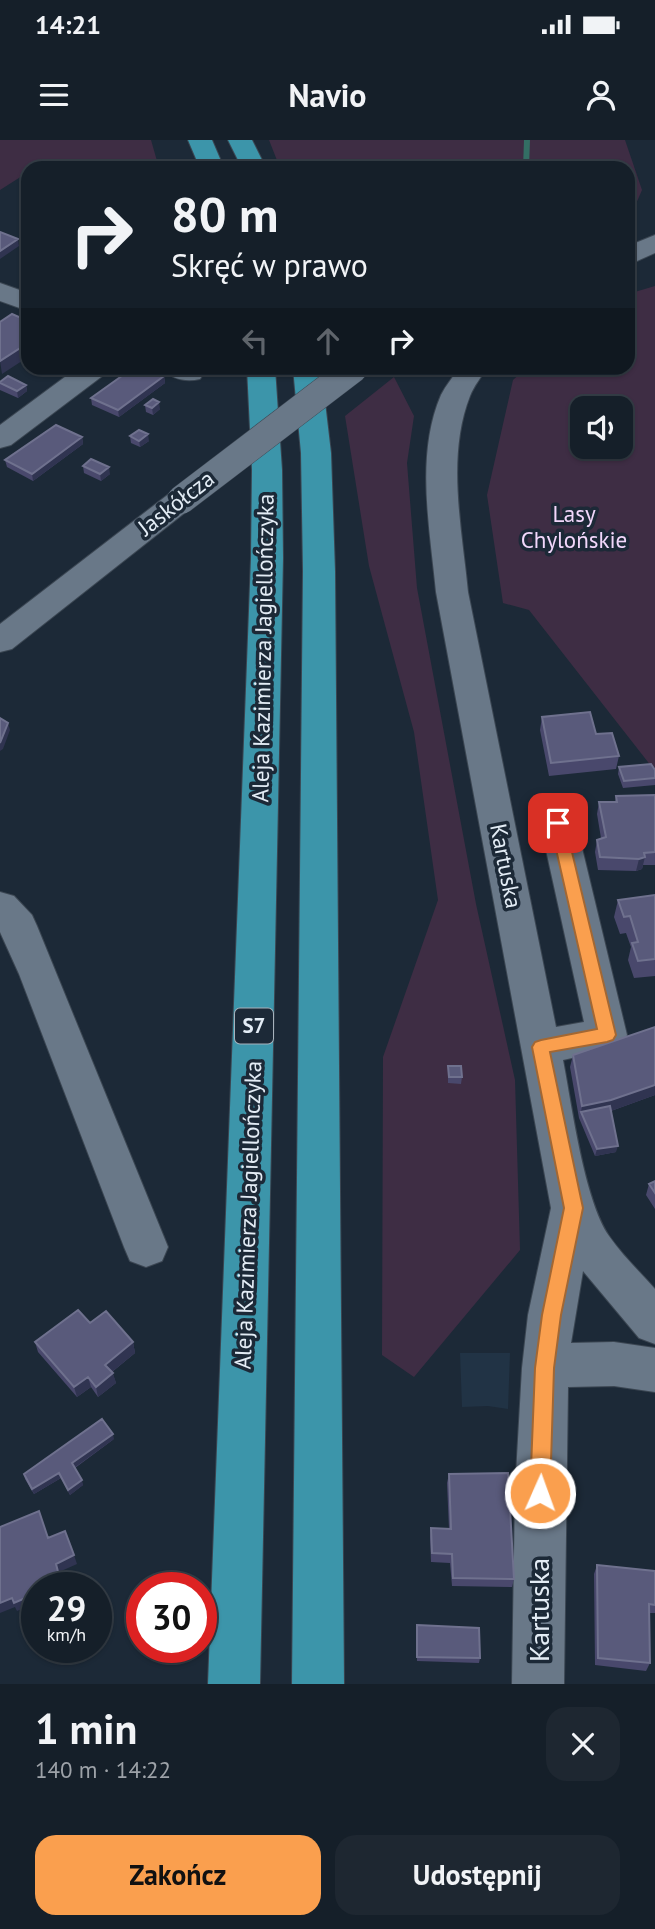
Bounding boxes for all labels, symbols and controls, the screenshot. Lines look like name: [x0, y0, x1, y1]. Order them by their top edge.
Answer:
text: 14:21: [35, 8, 101, 41]
text: Navio: [289, 74, 366, 116]
icon: menu: [35, 76, 73, 114]
icon: person: [582, 76, 620, 114]
text: 80 m: [171, 182, 278, 246]
icon: right: [56, 189, 147, 280]
text: Skręć w prawo: [171, 244, 368, 286]
icon: left: [236, 322, 274, 360]
icon: ahead: [309, 322, 347, 360]
icon: right: [382, 322, 420, 360]
map controls: [570, 396, 633, 459]
button: sound: [570, 396, 633, 459]
street label: Jaskółcza: [131, 464, 220, 542]
street label: Aleja Kazimierza Jagiellończyka: [245, 493, 280, 803]
park label: Lasy Chylońskie: [521, 499, 627, 554]
pin: [528, 793, 588, 853]
icon: arrive: [539, 804, 577, 842]
street label: Kartuska: [484, 821, 529, 911]
road number: S7: [235, 1008, 273, 1043]
street label: Aleja Kazimierza Jagiellończyka: [228, 1060, 267, 1370]
position arrow: [503, 1456, 577, 1530]
street label: Kartuska: [520, 1558, 557, 1662]
speed limit sign: 30: [126, 1572, 217, 1663]
text: 29: [47, 1585, 86, 1631]
text: km/h: [47, 1623, 86, 1646]
text: 1 min: [35, 1701, 137, 1756]
button: close: [546, 1707, 620, 1781]
text: 140 m · 14:22: [35, 1755, 171, 1784]
button: Zakończ: [35, 1835, 321, 1915]
button: Udostępnij: [335, 1835, 620, 1915]

